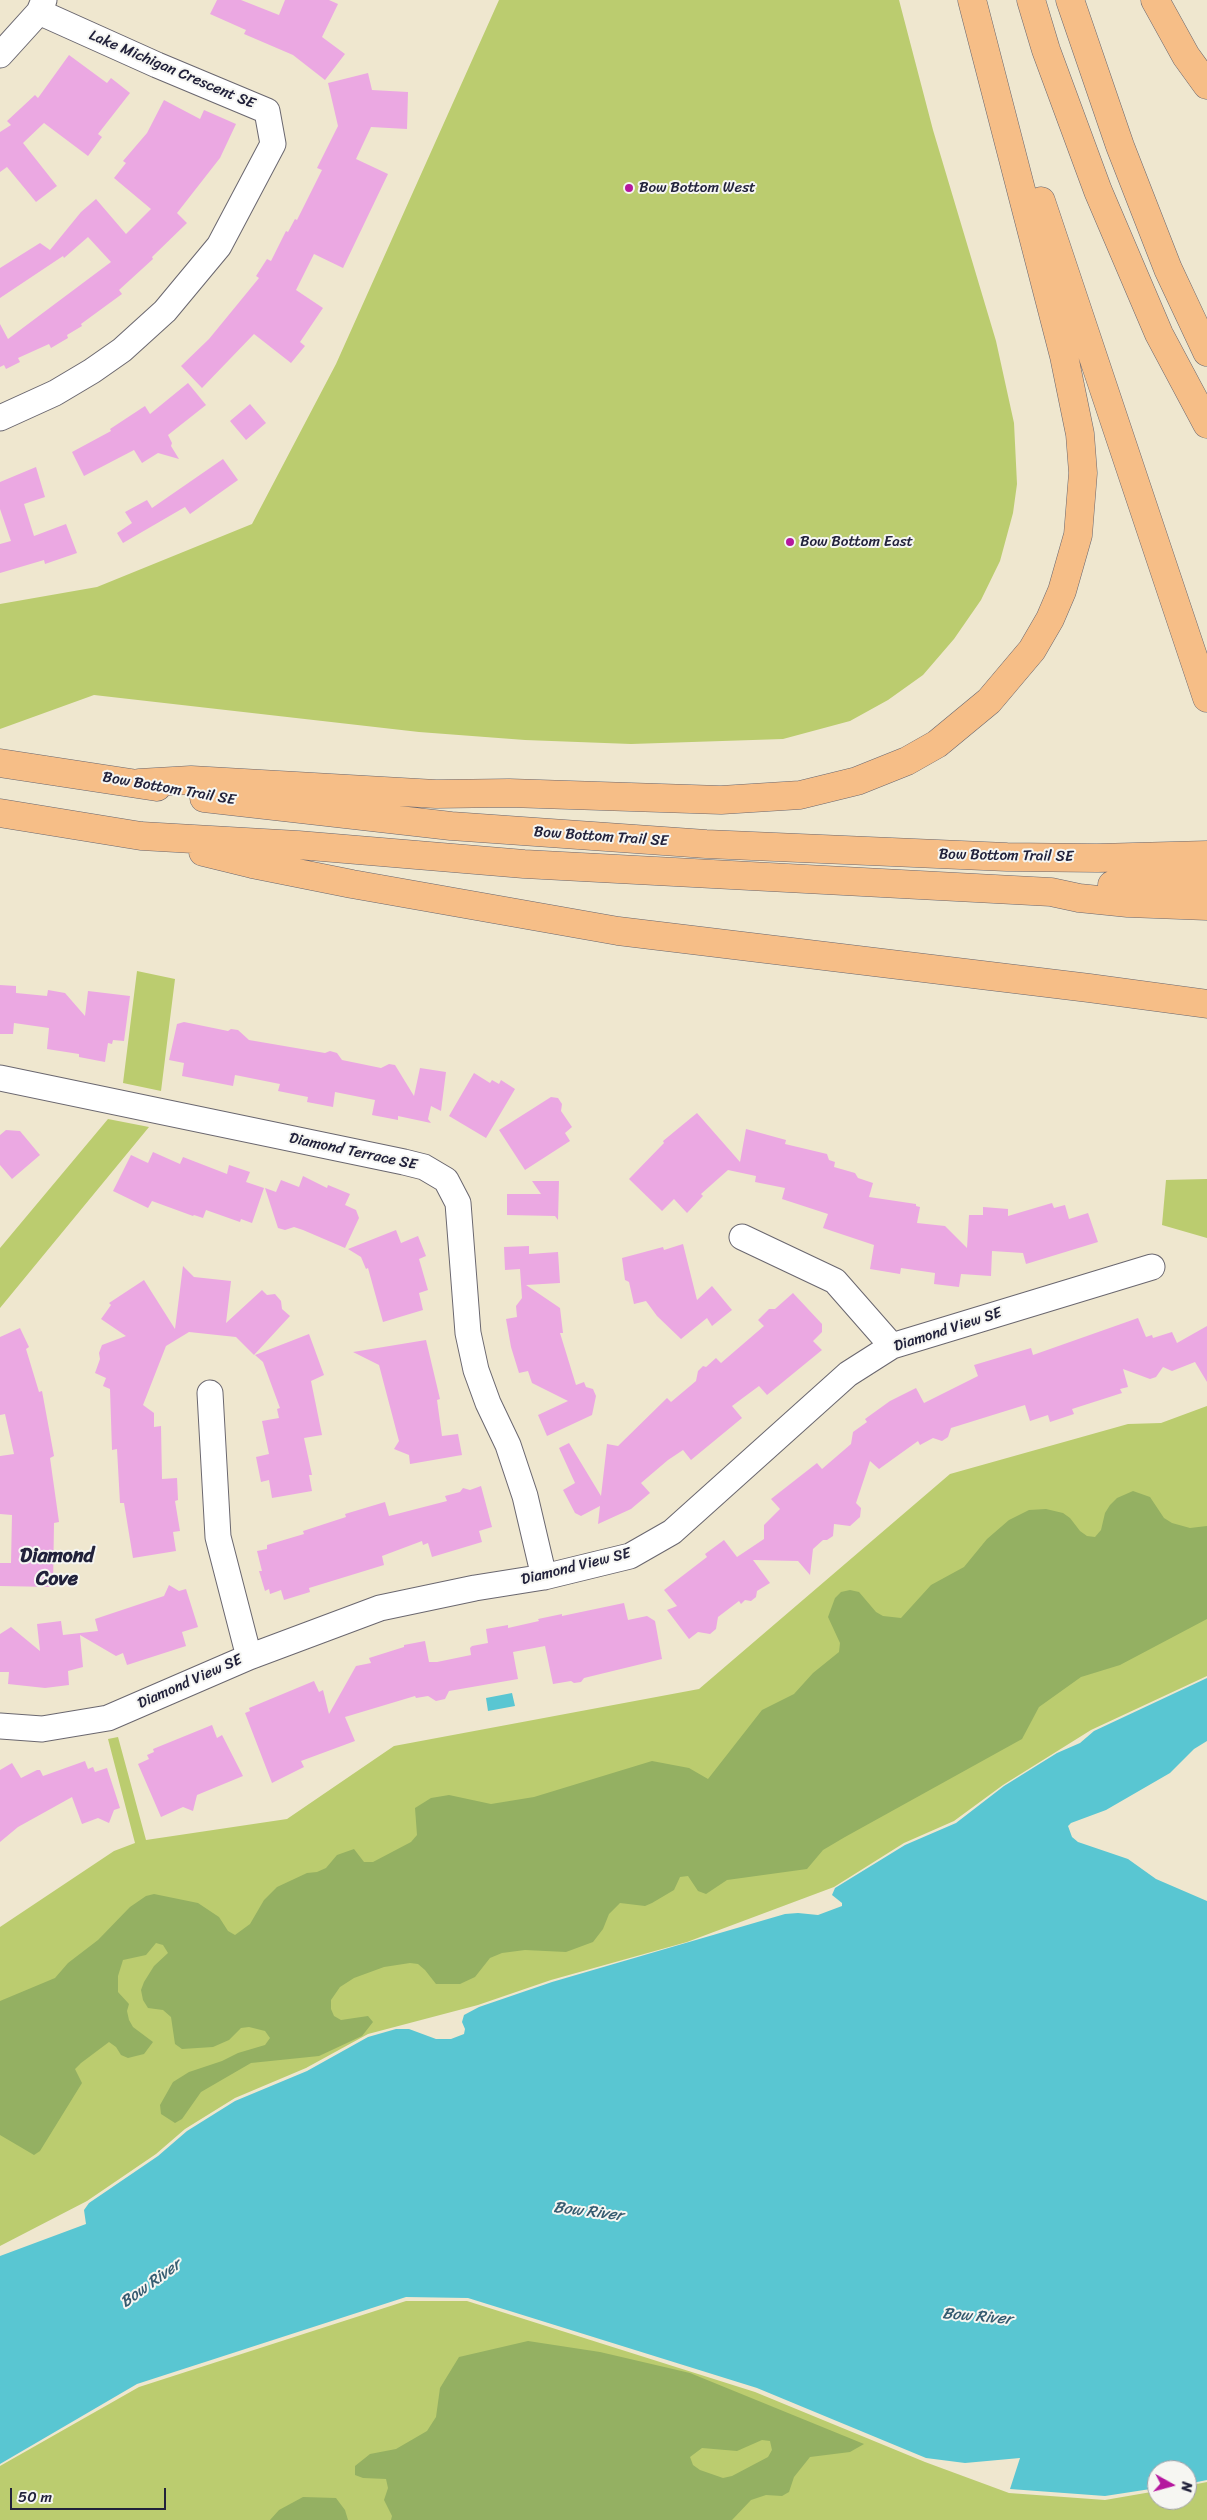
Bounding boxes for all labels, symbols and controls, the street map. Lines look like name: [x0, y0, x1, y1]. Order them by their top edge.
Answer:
street label: Lake Michigan Crescent SE: [86, 27, 258, 113]
place label: Bow Bottom West: [639, 179, 756, 197]
marker: Bow Bottom West: [623, 182, 635, 194]
place label: Bow Bottom East: [800, 533, 913, 551]
marker: Bow Bottom East: [784, 536, 796, 548]
street label: Bow Bottom Trail SE: [101, 768, 237, 810]
street label: Bow Bottom Trail SE: [533, 823, 669, 851]
street label: Bow Bottom Trail SE: [939, 846, 1073, 866]
street label: Diamond Terrace SE: [287, 1130, 419, 1174]
street label: Diamond View SE: [892, 1304, 1004, 1356]
district label: Diamond Cove: [20, 1545, 94, 1592]
street label: Diamond View SE: [519, 1545, 633, 1589]
street label: Diamond View SE: [135, 1651, 245, 1713]
water label: Bow River: [552, 2198, 624, 2226]
water label: Bow River: [117, 2256, 185, 2312]
water label: Bow River: [941, 2304, 1013, 2330]
north arrow: [1147, 2460, 1197, 2510]
scale bar: [12, 2478, 169, 2510]
text: N: [1173, 2480, 1199, 2493]
text: 50 m: [18, 2484, 52, 2510]

